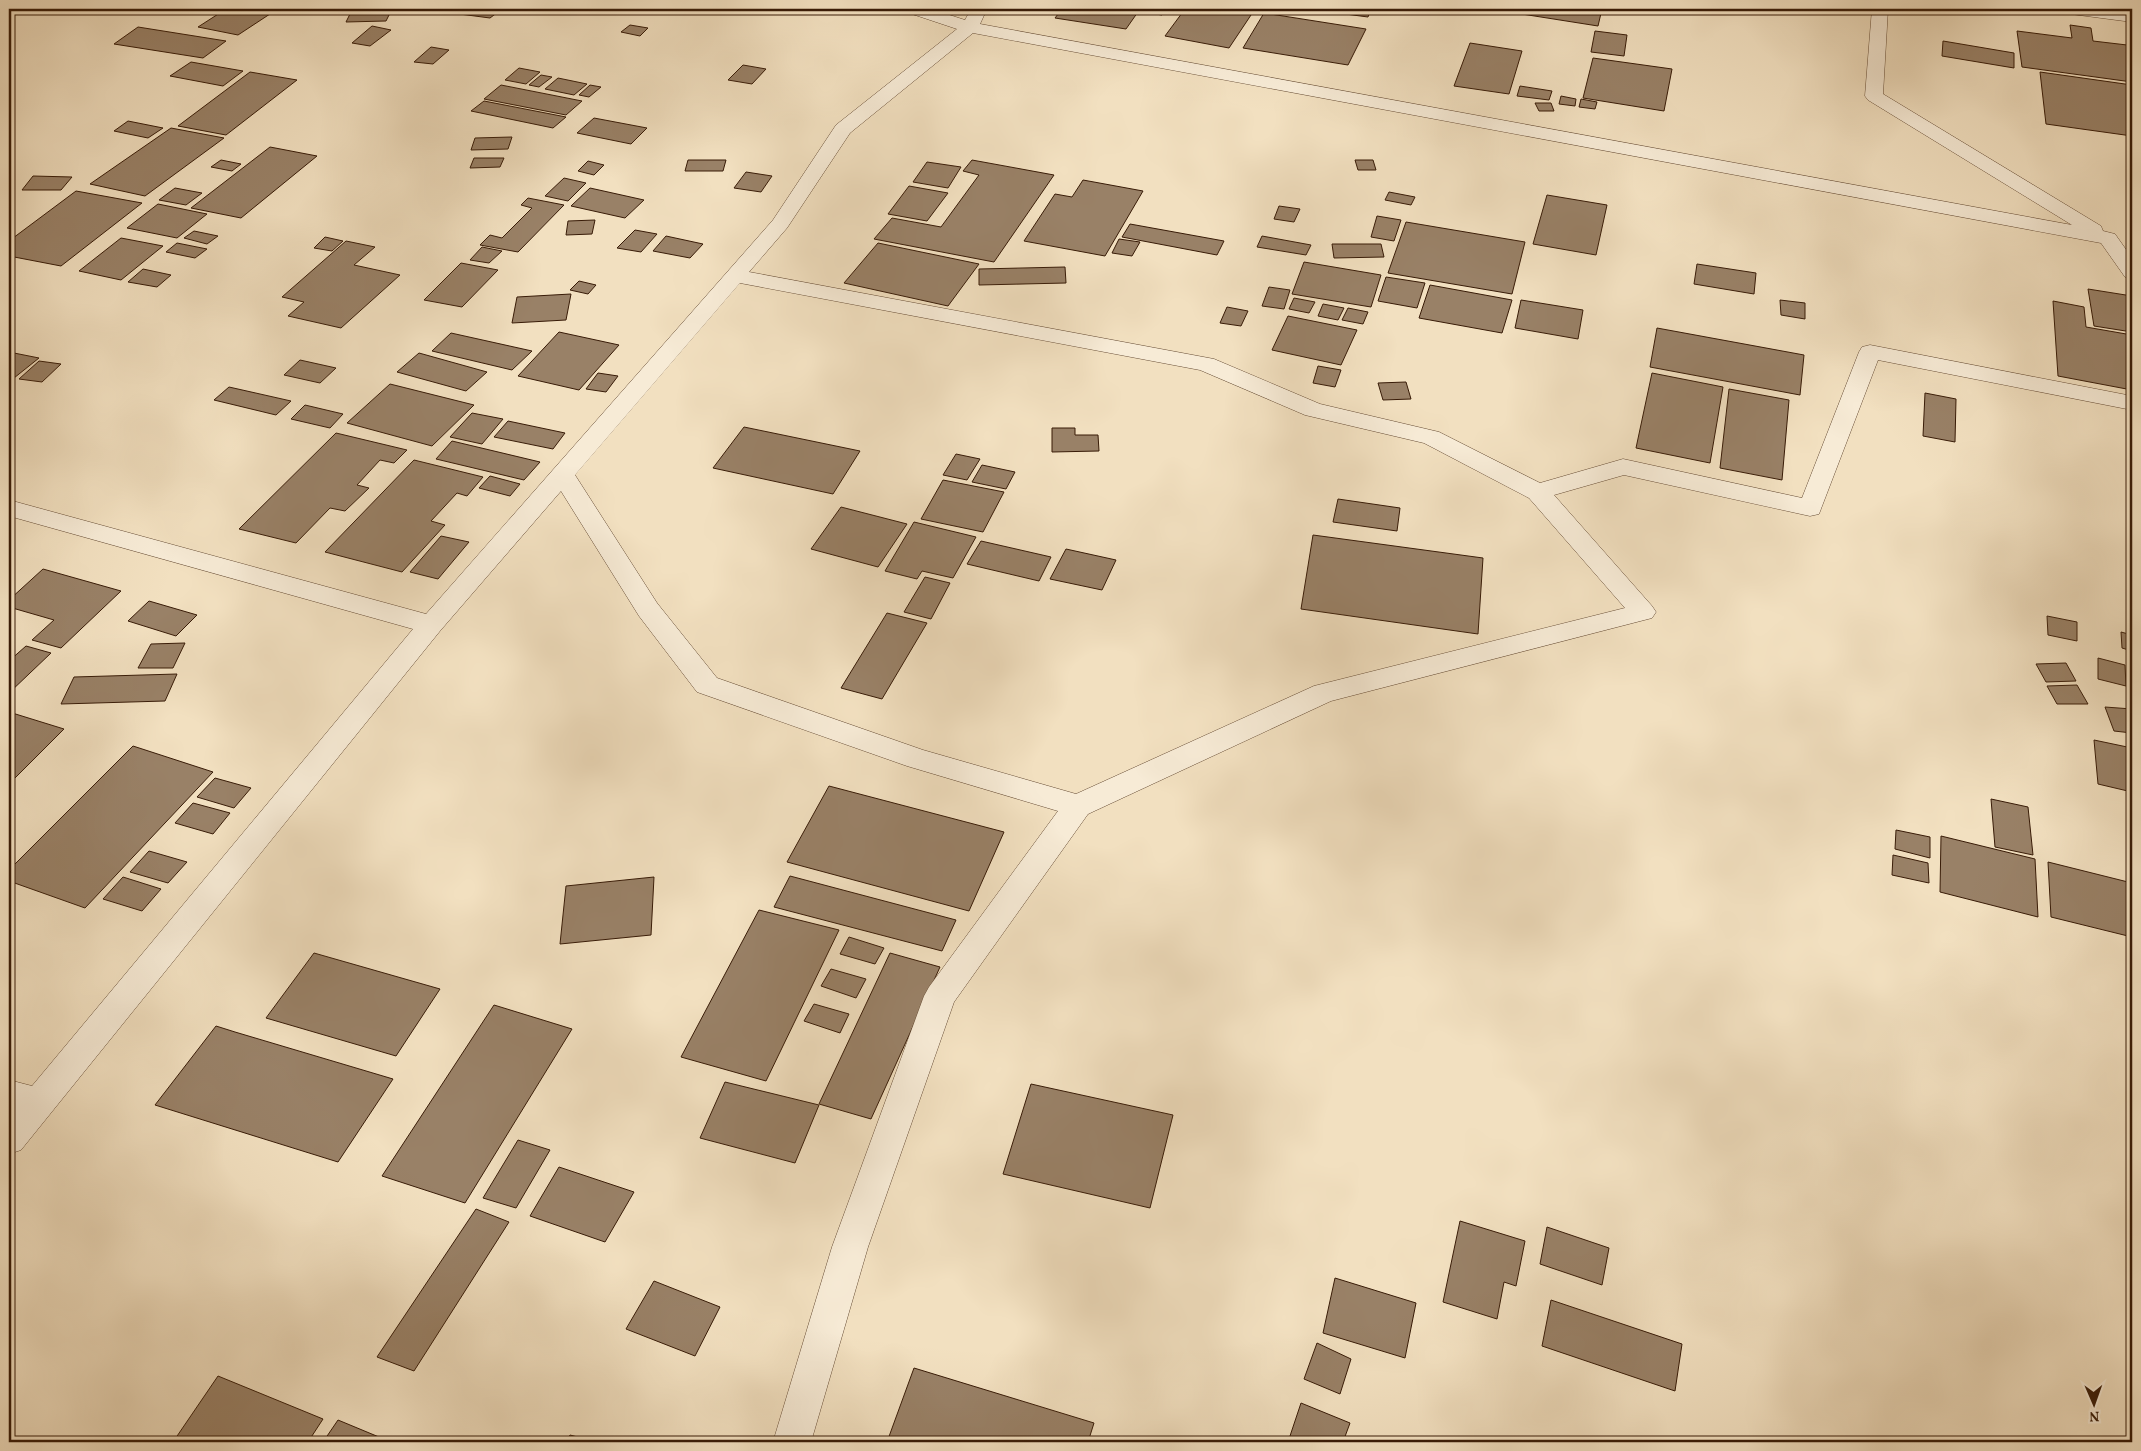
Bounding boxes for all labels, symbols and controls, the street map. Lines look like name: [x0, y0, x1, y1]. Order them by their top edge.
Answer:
north arrow: [2068, 1378, 2118, 1428]
text: N: [2089, 1406, 2100, 1425]

